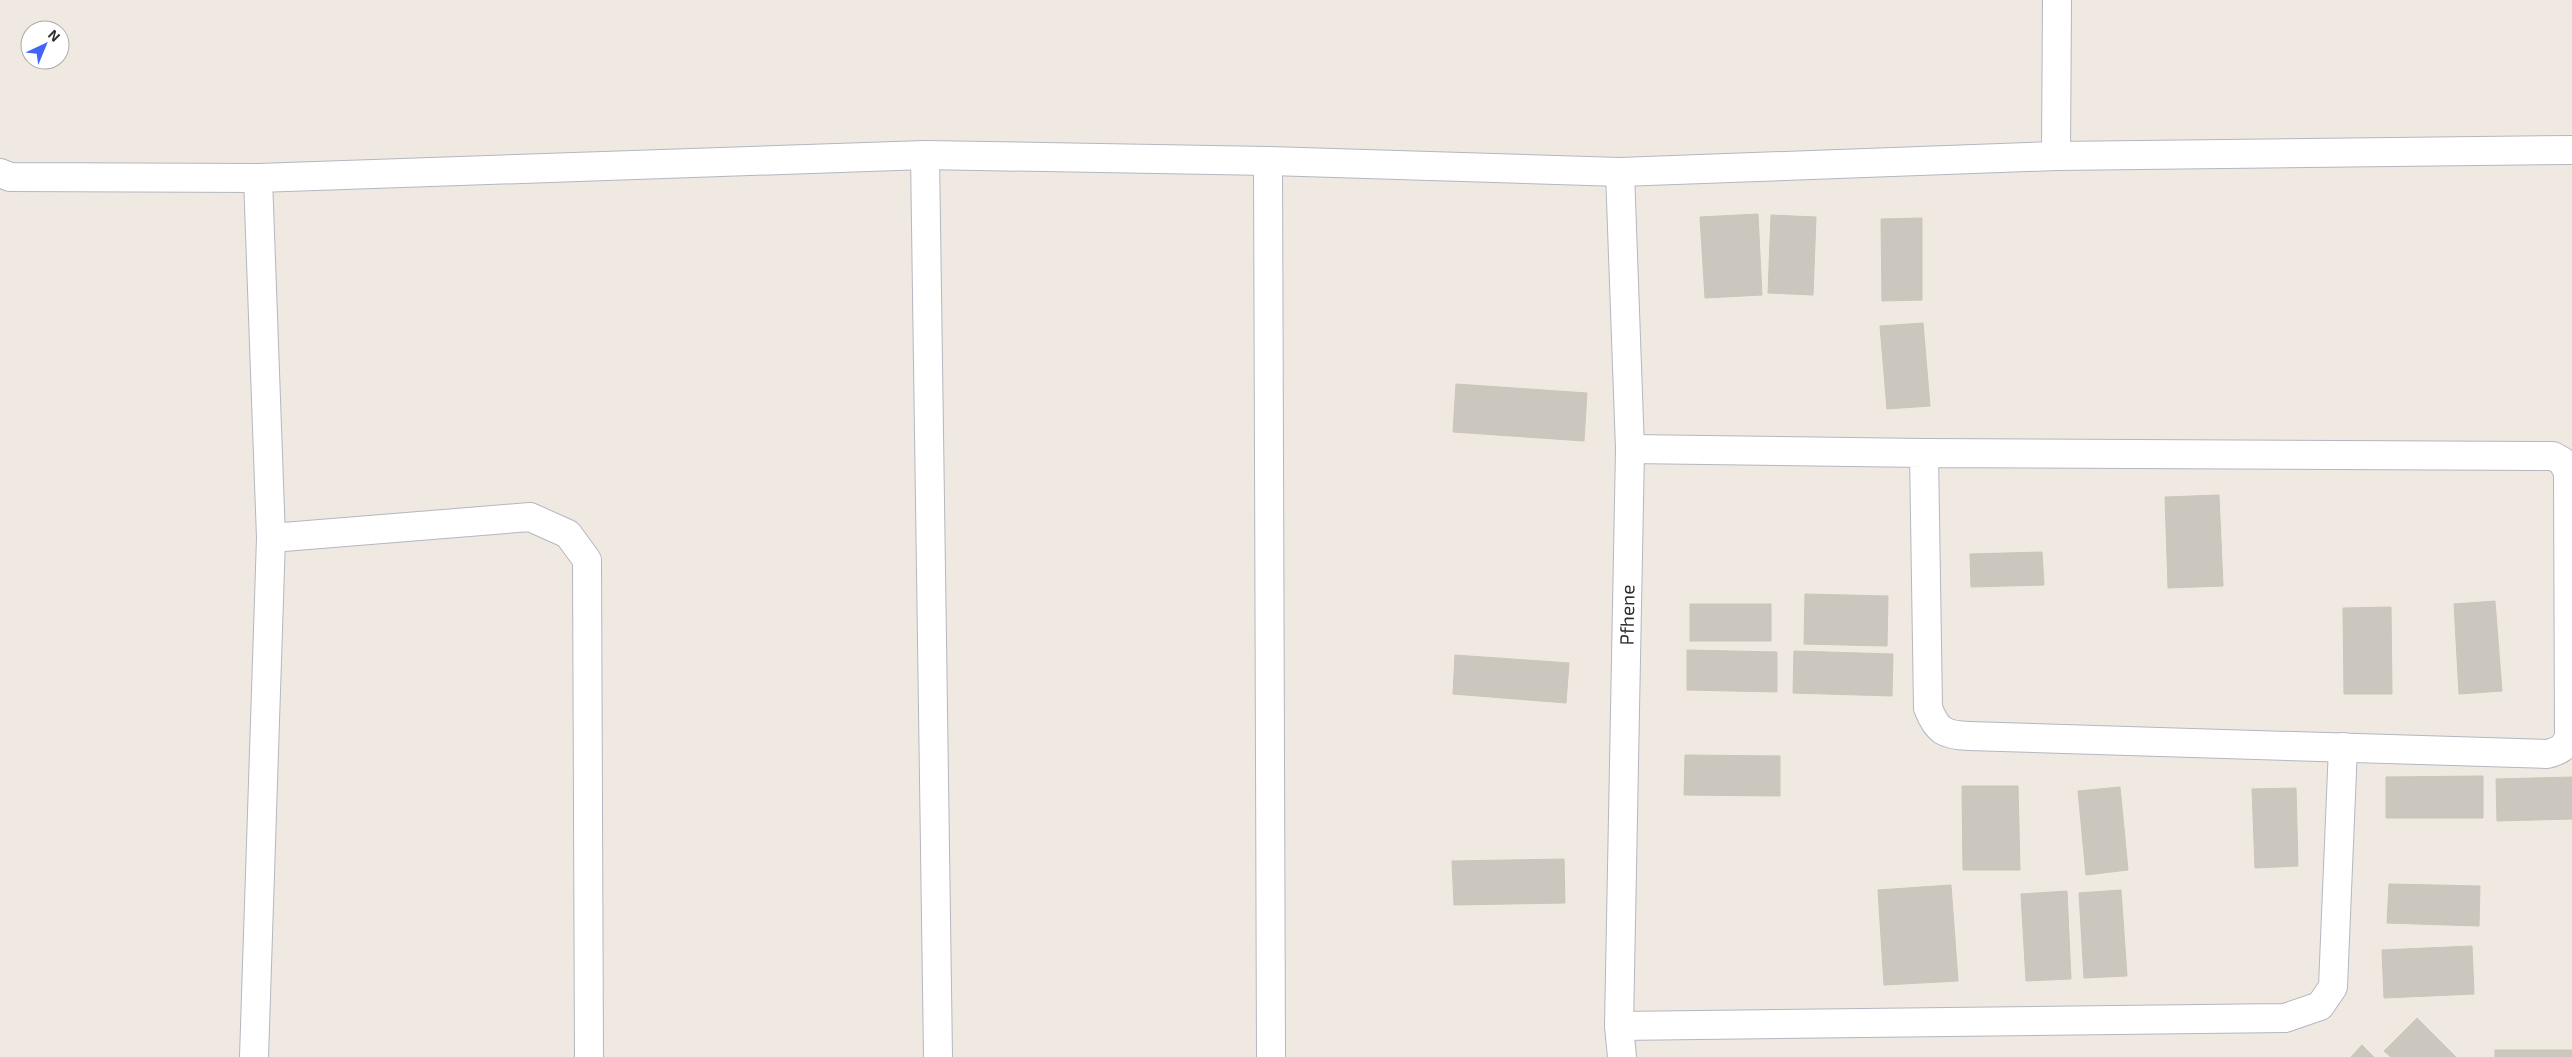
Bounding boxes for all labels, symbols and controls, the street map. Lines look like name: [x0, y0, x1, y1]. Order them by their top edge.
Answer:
north arrow: [20, 20, 70, 70]
text: N: [45, 26, 64, 45]
street label: Pfhene: [1614, 584, 1639, 646]

